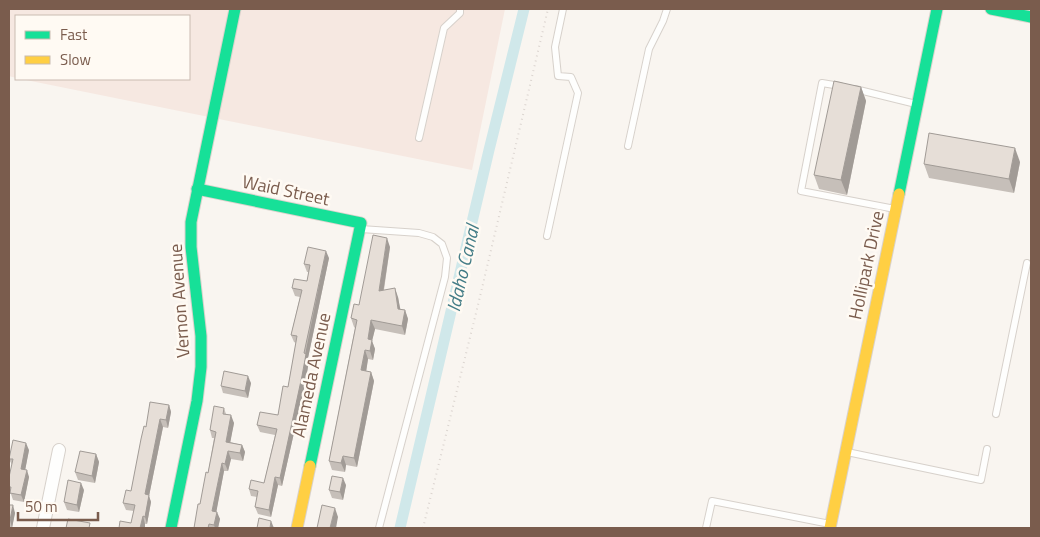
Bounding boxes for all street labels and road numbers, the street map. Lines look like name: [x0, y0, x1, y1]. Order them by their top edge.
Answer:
street label: Waid Street: [240, 168, 333, 213]
street label: Hollipark Drive: [841, 208, 891, 322]
street label: Vernon Avenue: [162, 243, 196, 359]
street label: Alameda Avenue: [285, 310, 337, 440]

